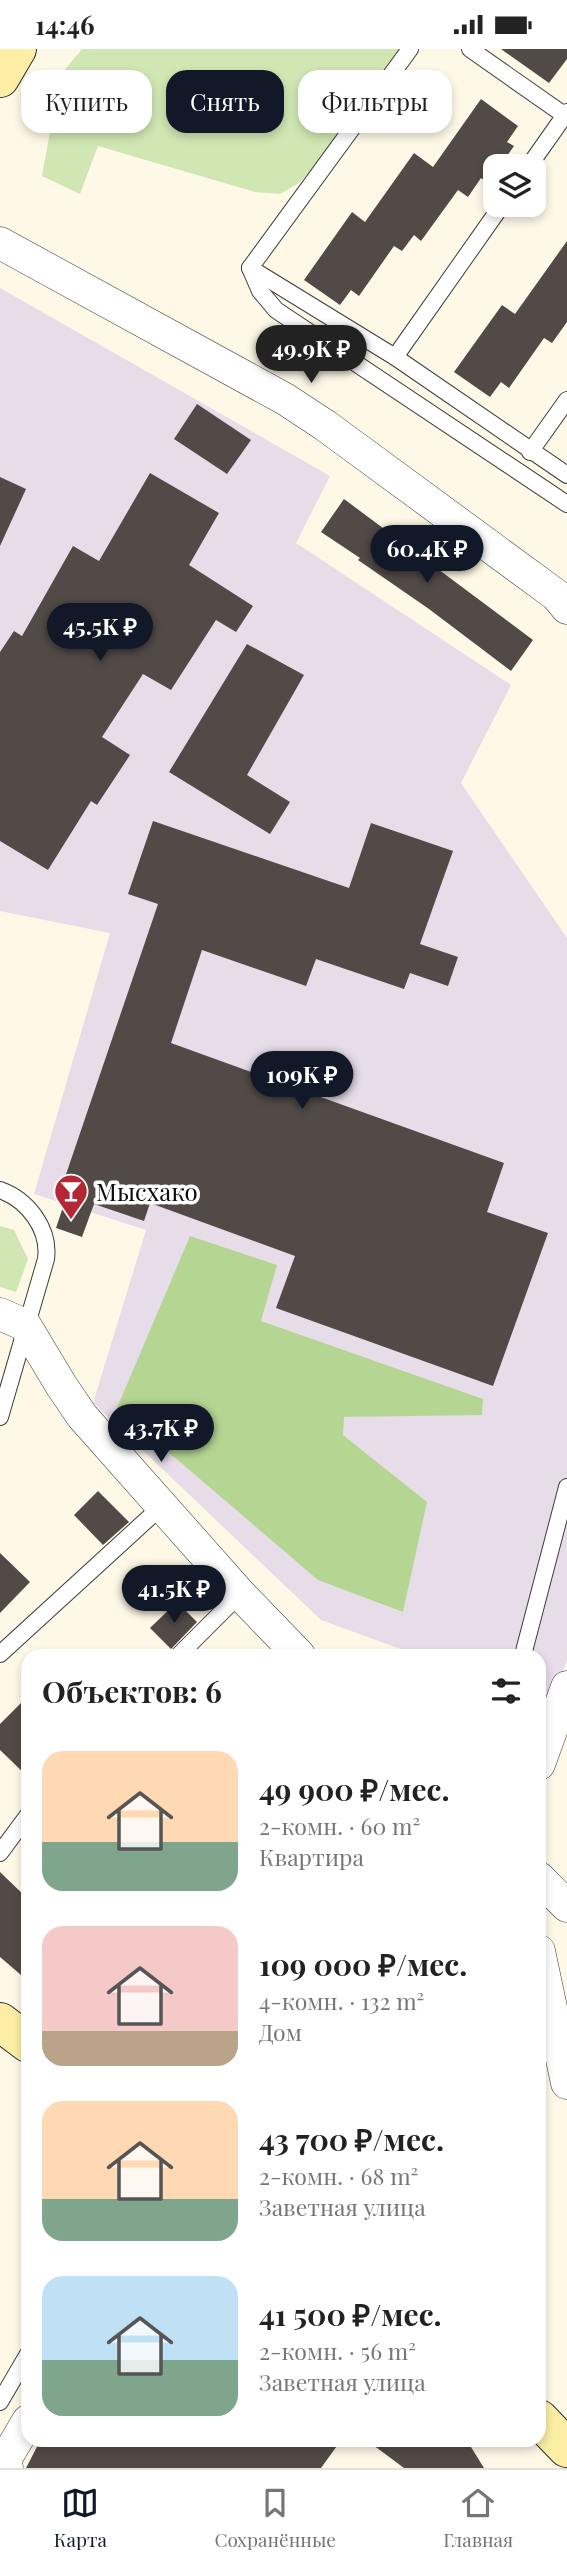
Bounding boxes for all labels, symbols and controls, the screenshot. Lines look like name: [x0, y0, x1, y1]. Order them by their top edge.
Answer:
text: 14:46: [35, 7, 95, 42]
chip: Купить: [21, 70, 152, 133]
chip: Снять: [166, 70, 284, 133]
chip: Фильтры: [298, 70, 452, 133]
map controls: [483, 154, 546, 217]
button: layers: [483, 154, 546, 217]
pin: 49.9K ₽: [246, 325, 376, 385]
text: 49.9K ₽: [272, 332, 350, 363]
pin: 60.4K ₽: [362, 525, 492, 585]
text: 60.4K ₽: [386, 532, 468, 563]
pin: 45.5K ₽: [35, 603, 165, 663]
text: 45.5K ₽: [63, 610, 137, 641]
pin: 109K ₽: [245, 1051, 359, 1111]
text: 109K ₽: [266, 1058, 338, 1089]
bar icon: Мысхако: [52, 1172, 90, 1221]
place label: Мысхако: [96, 1175, 198, 1207]
pin: 43.7K ₽: [96, 1405, 226, 1464]
text: 43.7K ₽: [124, 1411, 198, 1442]
pin: 41.5K ₽: [109, 1565, 239, 1625]
text: 41.5K ₽: [138, 1572, 210, 1603]
text: Объектов: 6: [42, 1671, 222, 1711]
icon: filters: [487, 1672, 525, 1710]
text: 49 900 ₽/мес.: [259, 1769, 450, 1809]
icon: home: [98, 1779, 182, 1863]
text: 2-комн. · 60 m²: [259, 1810, 420, 1841]
text: Квартира: [259, 1841, 364, 1872]
text: 109 000 ₽/мес.: [259, 1944, 467, 1984]
icon: home: [98, 1954, 182, 2038]
text: 4-комн. · 132 m²: [259, 1985, 424, 2016]
text: Дом: [259, 2016, 302, 2047]
text: 43 700 ₽/мес.: [259, 2119, 444, 2159]
icon: home: [98, 2129, 182, 2213]
text: 2-комн. · 68 m²: [259, 2160, 418, 2191]
text: Заветная улица: [259, 2191, 426, 2222]
text: 41 500 ₽/мес.: [259, 2294, 442, 2334]
icon: home: [98, 2304, 182, 2388]
text: 2-комн. · 56 m²: [259, 2335, 416, 2366]
text: Заветная улица: [259, 2366, 426, 2397]
tab: Карта: [54, 2484, 107, 2552]
tab: Сохранённые: [214, 2484, 336, 2552]
tab: Главная: [443, 2484, 513, 2552]

